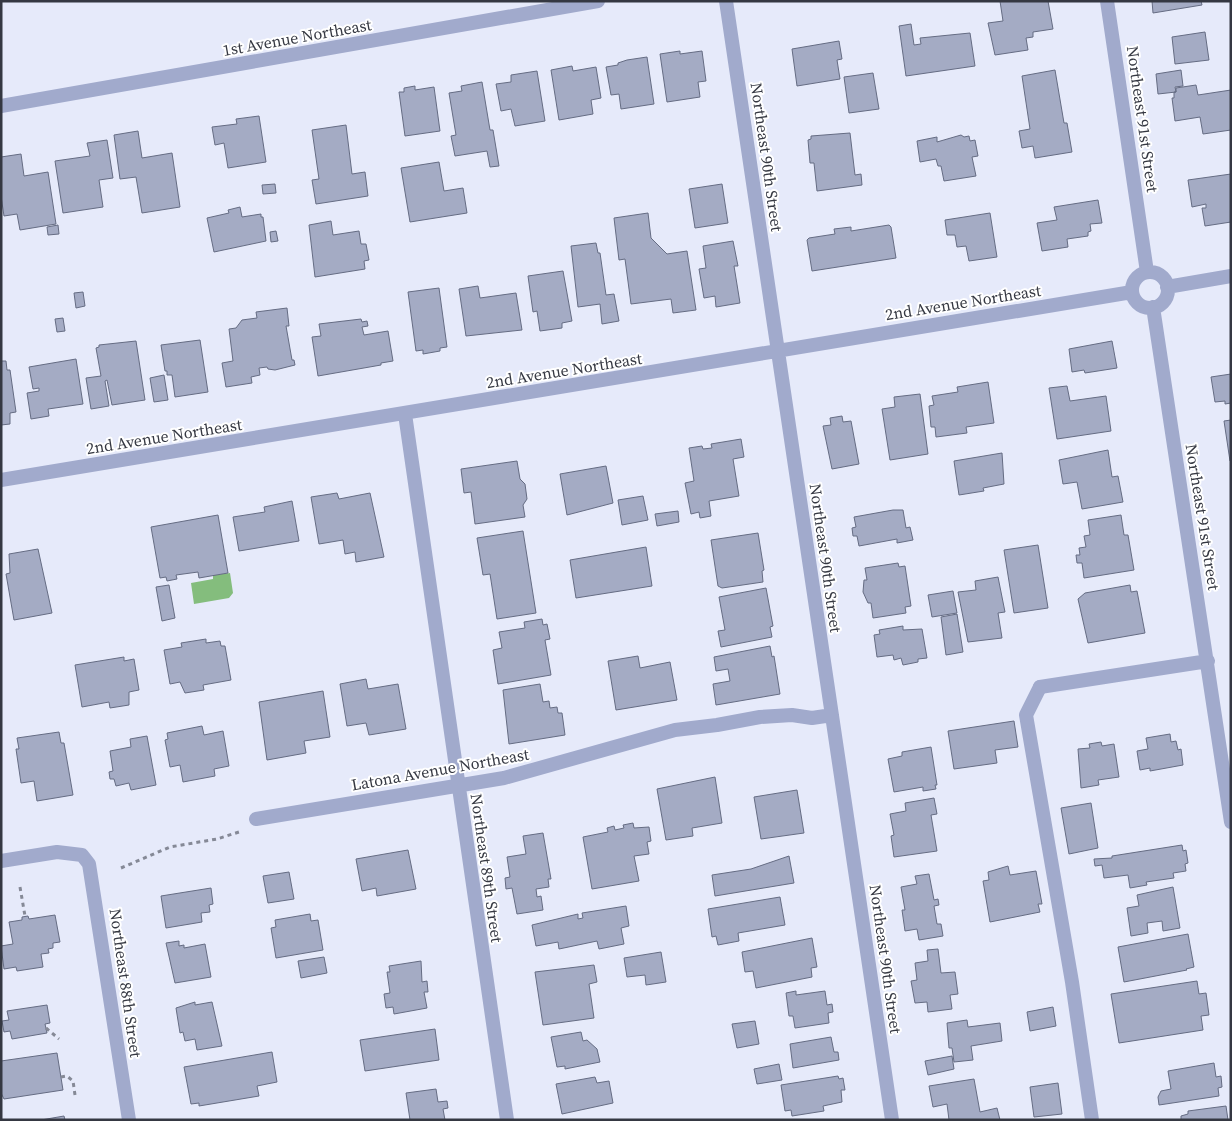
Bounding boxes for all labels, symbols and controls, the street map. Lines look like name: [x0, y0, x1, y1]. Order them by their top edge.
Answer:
street label: 1st Avenue Northeast: [221, 13, 374, 61]
street label: Northeast 91st Street: [1122, 44, 1164, 194]
street label: Northeast 90th Street: [746, 81, 788, 234]
street label: 2nd Avenue Northeast: [884, 279, 1043, 325]
street label: 2nd Avenue Northeast: [485, 347, 644, 393]
street label: 2nd Avenue Northeast: [85, 413, 244, 459]
street label: Northeast 91st Street: [1181, 442, 1226, 592]
street label: Northeast 90th Street: [805, 482, 847, 635]
street label: Latona Avenue Northeast: [349, 742, 531, 795]
street label: Northeast 89th Street: [466, 792, 508, 945]
street label: Northeast 90th Street: [865, 883, 907, 1036]
street label: Northeast 88th Street: [105, 907, 147, 1060]

